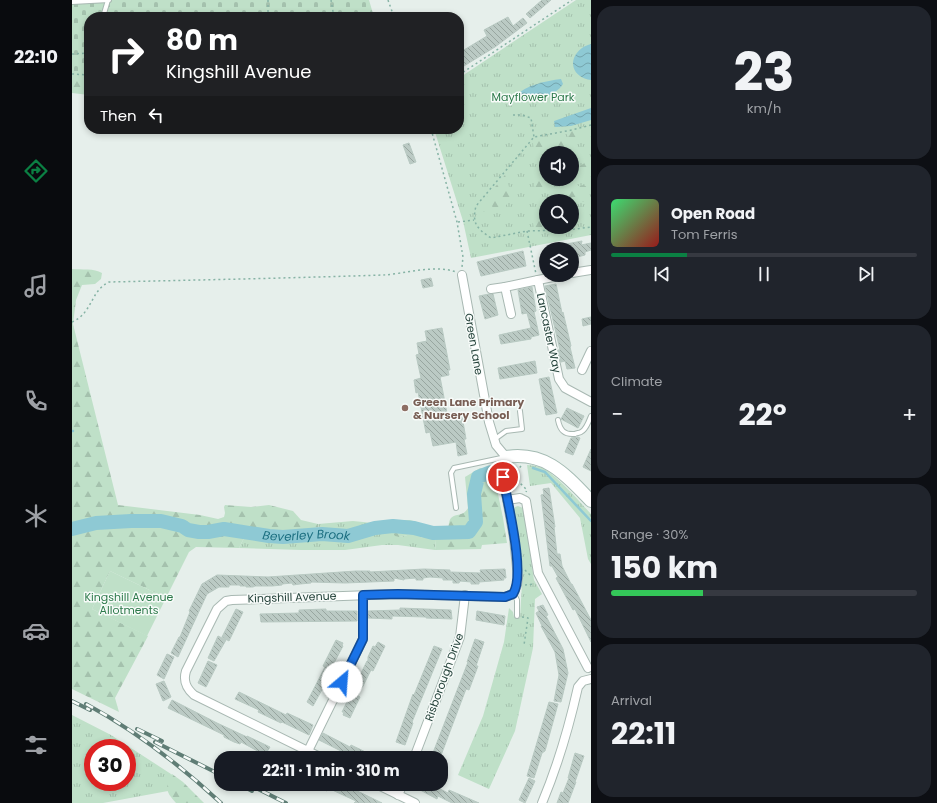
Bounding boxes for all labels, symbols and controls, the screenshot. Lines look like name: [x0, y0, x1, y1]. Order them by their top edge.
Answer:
text: 80 m: [166, 21, 238, 60]
icon: right: [100, 28, 152, 80]
text: 23: [733, 36, 795, 109]
text: 22:10: [14, 44, 58, 69]
text: Kingshill Avenue: [166, 59, 312, 84]
park label: Mayflower Park: [492, 89, 575, 105]
text: km/h: [747, 99, 781, 118]
icon: left: [145, 104, 167, 126]
text: Then: [100, 105, 137, 126]
map controls: [539, 146, 579, 282]
button: sound: [539, 146, 579, 186]
icon: directions: [22, 157, 50, 185]
button: search: [539, 194, 579, 234]
text: Open Road: [671, 203, 755, 224]
text: Tom Ferris: [671, 225, 738, 244]
button: layers: [539, 242, 579, 282]
icon: previous: [651, 263, 673, 285]
icon: pause: [753, 263, 775, 285]
icon: next: [855, 263, 877, 285]
icon: music: [22, 272, 50, 300]
street label: Lancaster Way: [533, 292, 565, 375]
street label: Green Lane: [461, 312, 487, 376]
text: Climate: [611, 372, 662, 391]
icon: phone: [22, 387, 50, 415]
text: 22°: [738, 393, 787, 436]
place label: Green Lane Primary & Nursery School: [413, 394, 524, 423]
text: −: [611, 399, 623, 430]
text: +: [902, 399, 917, 430]
marker: Green Lane Primary & Nursery School: [400, 403, 410, 413]
pin: [486, 460, 520, 494]
icon: arrive: [492, 466, 514, 488]
icon: climate: [22, 502, 50, 530]
water label: Beverley Brook: [261, 525, 351, 545]
text: Range · 30%: [611, 525, 688, 544]
text: 150 km: [611, 546, 718, 589]
street label: Kingshill Avenue: [247, 587, 337, 607]
park label: Kingshill Avenue Allotments: [85, 589, 174, 618]
icon: car: [22, 617, 50, 645]
street label: Risborough Drive: [421, 631, 467, 723]
position arrow: [321, 661, 363, 703]
text: Arrival: [611, 691, 652, 710]
text: 22:11: [611, 712, 676, 755]
icon: filters: [22, 731, 50, 759]
speed limit sign: 30: [84, 739, 136, 791]
text: 22:11 · 1 min · 310 m: [262, 760, 400, 781]

